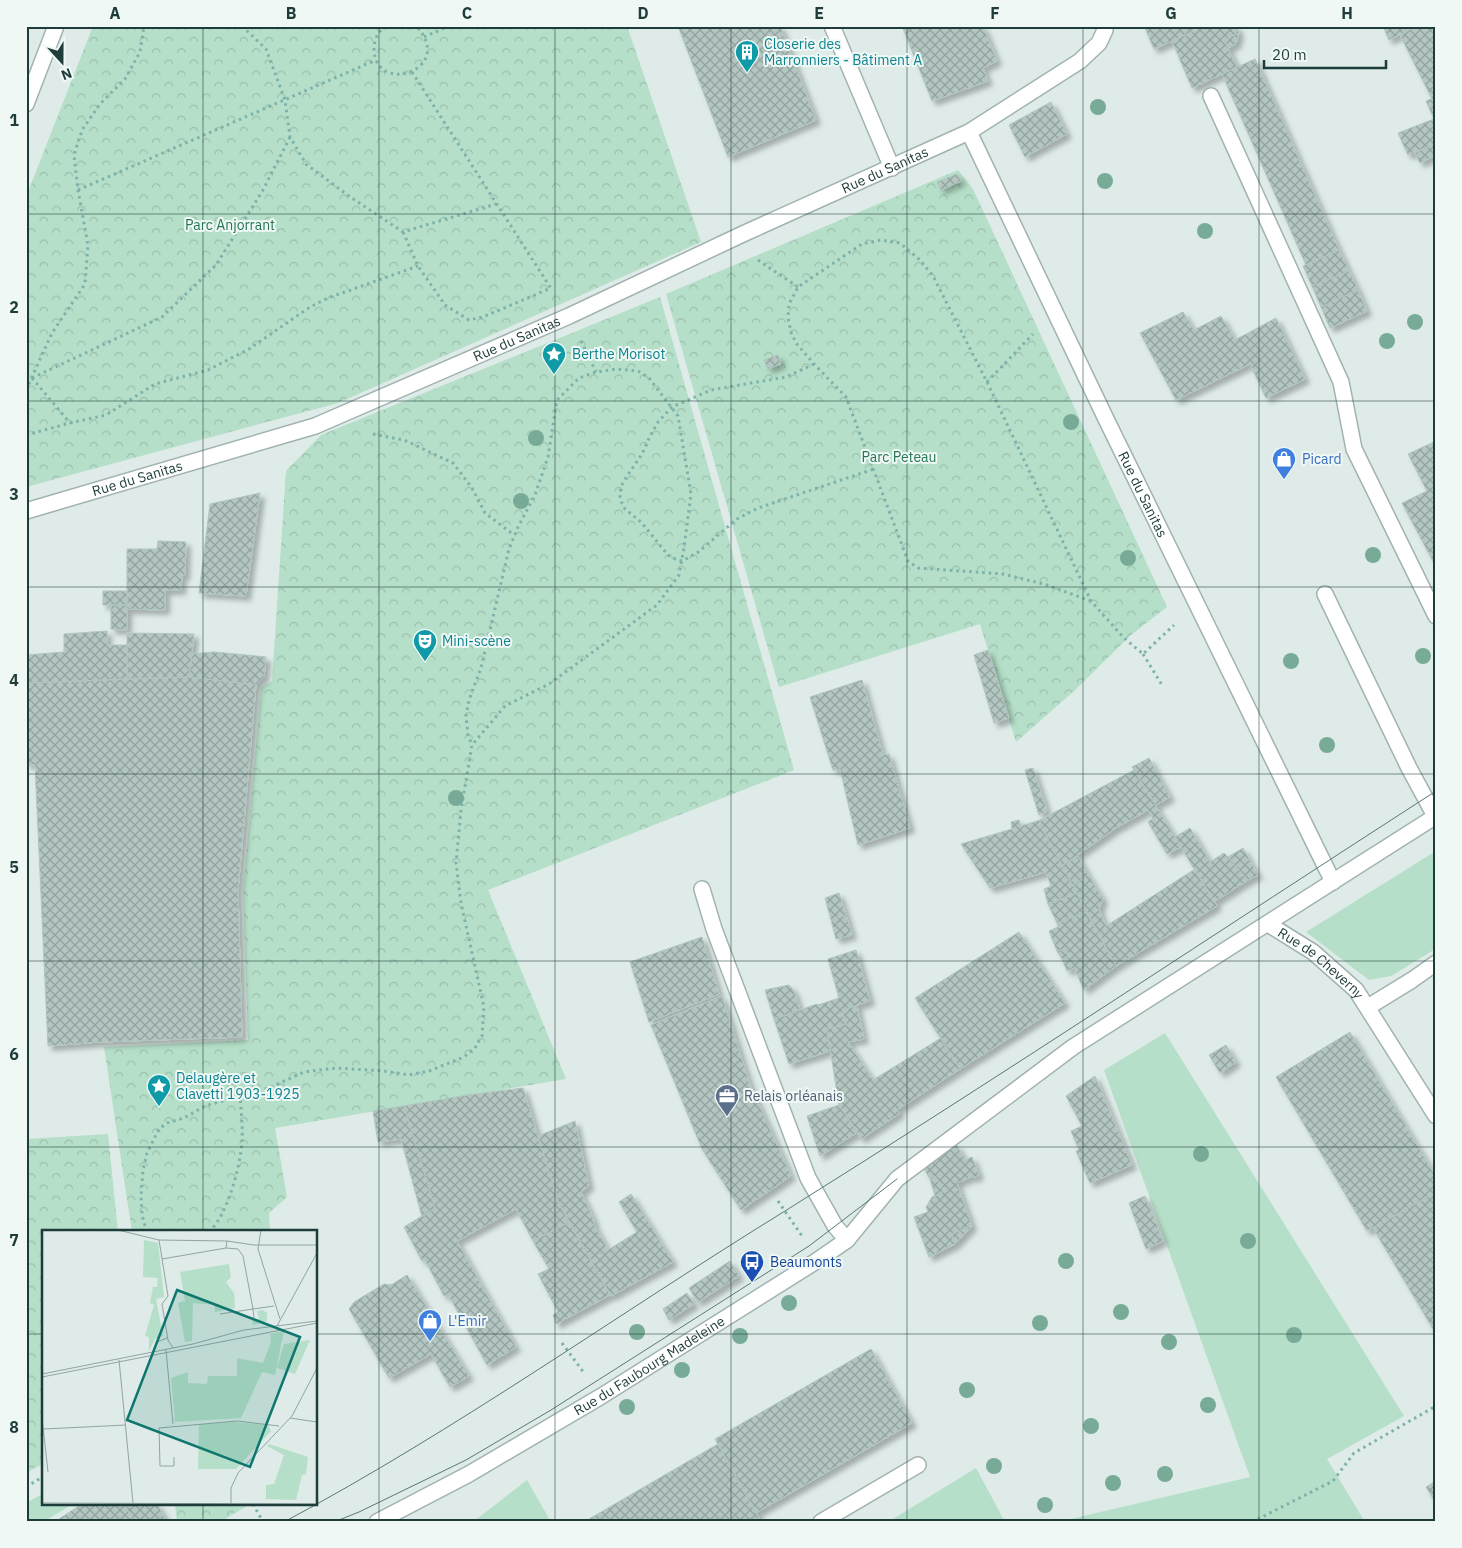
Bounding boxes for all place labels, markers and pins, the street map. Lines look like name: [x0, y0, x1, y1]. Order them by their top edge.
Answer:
place label: Closerie des Marronniers - Bâtiment A: [764, 35, 922, 69]
building icon: Closerie des Marronniers - Bâtiment A: [734, 39, 760, 73]
place icon: Berthe Morisot: [541, 341, 567, 375]
place label: Berthe Morisot: [572, 345, 665, 363]
shop icon: Picard: [1271, 446, 1297, 480]
place label: Picard: [1302, 450, 1342, 468]
theatre icon: Mini-scène: [412, 628, 438, 662]
place label: Mini-scène: [442, 632, 511, 650]
place label: Delaugère et Clavetti 1903-1925: [176, 1069, 300, 1103]
place icon: Delaugère et Clavetti 1903-1925: [146, 1073, 172, 1107]
office icon: Relais orléanais: [714, 1083, 740, 1117]
place label: Relais orléanais: [744, 1087, 843, 1105]
bus stop icon: Beaumonts: [739, 1249, 765, 1283]
place label: Beaumonts: [770, 1253, 842, 1271]
shop icon: L'Emir: [417, 1308, 443, 1342]
place label: L'Emir: [448, 1312, 486, 1330]

